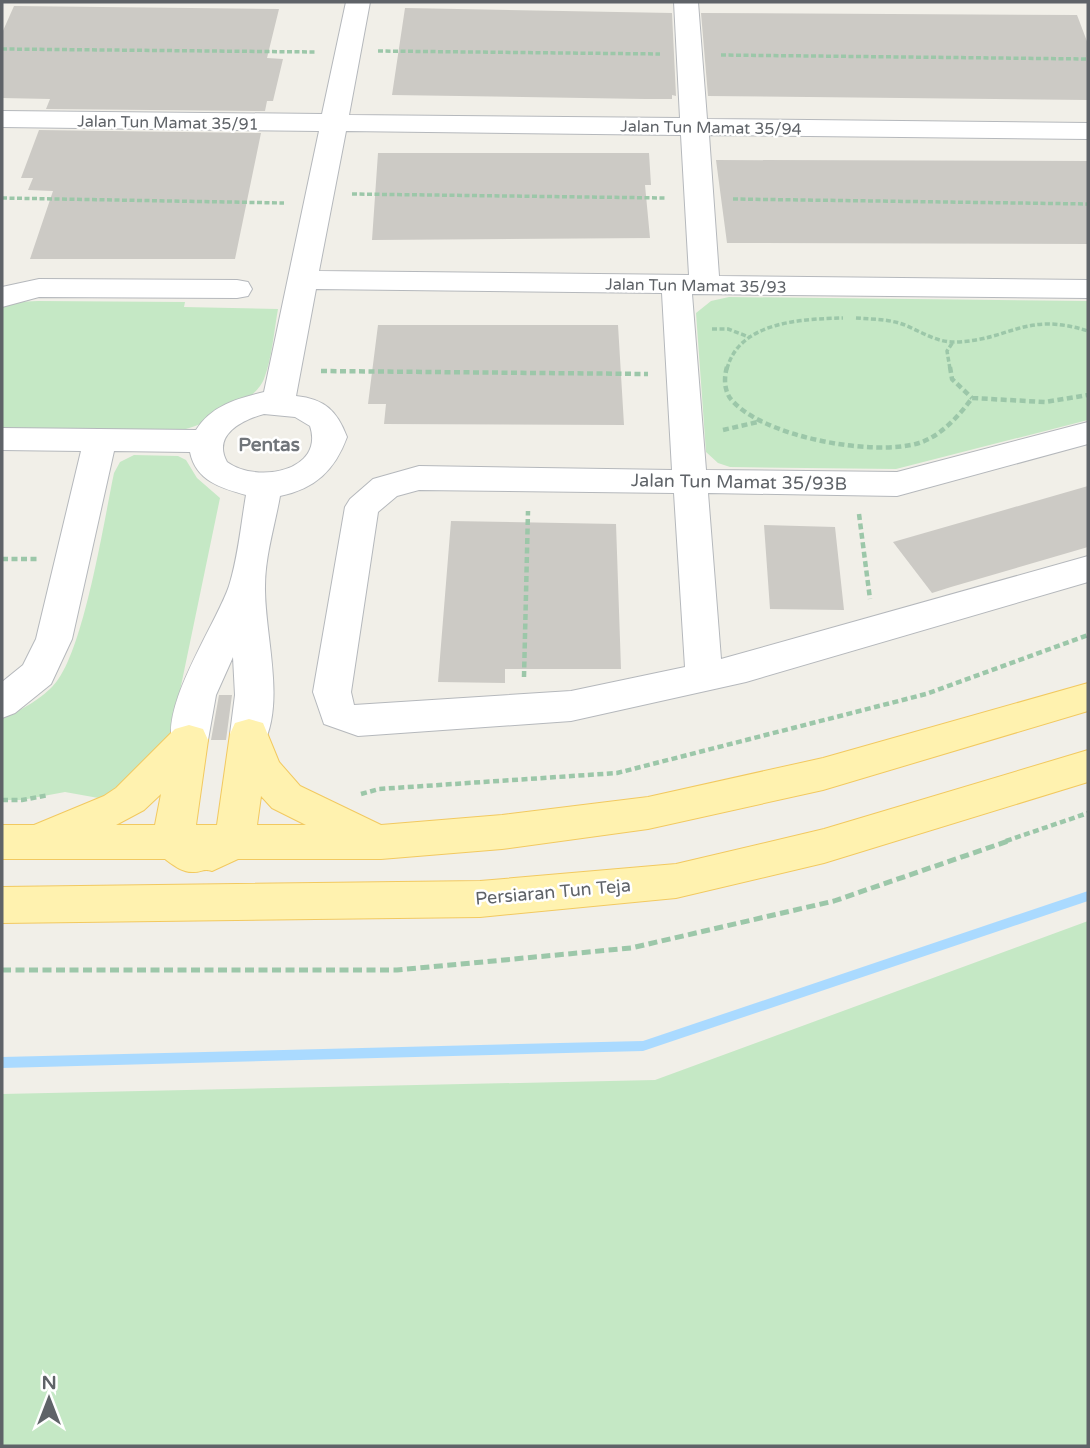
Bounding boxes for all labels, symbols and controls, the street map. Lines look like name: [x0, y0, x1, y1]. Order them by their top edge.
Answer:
street label: Jalan Tun Mamat 35/91: [77, 111, 259, 135]
street label: Jalan Tun Mamat 35/94: [620, 116, 802, 140]
street label: Jalan Tun Mamat 35/93: [605, 274, 787, 298]
district label: Pentas: [238, 434, 300, 456]
street label: Jalan Tun Mamat 35/93B: [631, 469, 847, 495]
street label: Persiaran Tun Teja: [474, 874, 632, 910]
north arrow: [14, 1364, 84, 1434]
text: N: [41, 1372, 57, 1394]

